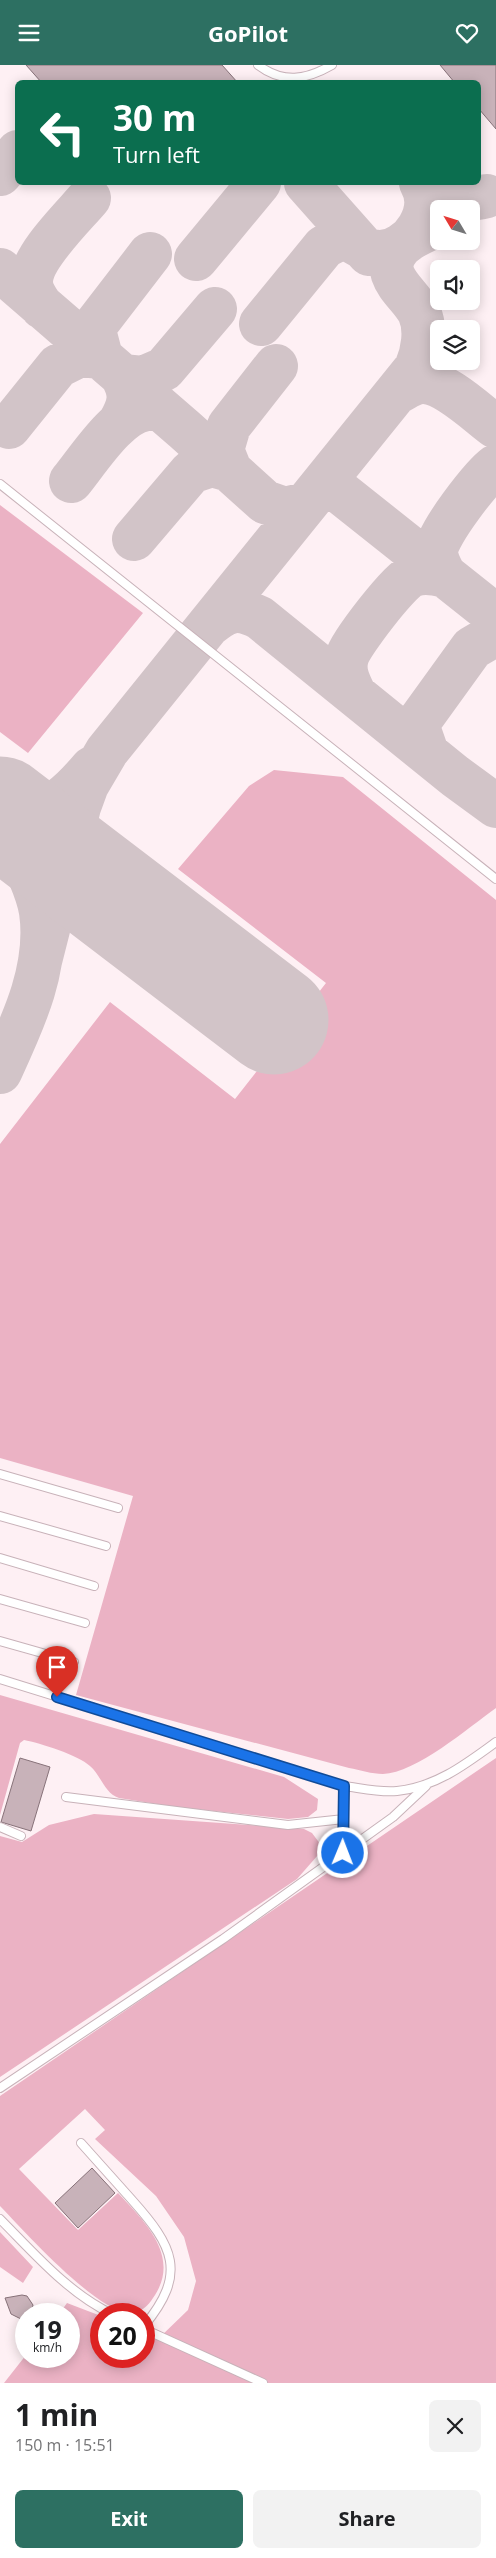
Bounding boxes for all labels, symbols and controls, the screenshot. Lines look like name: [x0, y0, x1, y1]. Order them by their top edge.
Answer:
text: GoPilot: [208, 18, 288, 48]
icon: menu: [15, 19, 43, 47]
icon: heart: [453, 19, 481, 47]
text: 30 m: [113, 94, 196, 141]
icon: left: [30, 100, 95, 165]
text: Turn left: [113, 139, 200, 169]
north arrow: [430, 200, 480, 250]
map controls: [430, 200, 480, 370]
button: sound: [430, 260, 480, 310]
button: layers: [430, 320, 480, 370]
pin: [36, 1646, 78, 1697]
icon: arrive: [43, 1653, 71, 1681]
position arrow: [316, 1826, 368, 1878]
speed limit sign: 20: [90, 2303, 155, 2368]
text: 19: [33, 2312, 62, 2346]
text: km/h: [33, 2339, 62, 2356]
text: 1 min: [15, 2394, 98, 2435]
button: close: [429, 2400, 481, 2452]
text: 150 m · 15:51: [15, 2434, 115, 2456]
button: Exit: [15, 2490, 243, 2548]
button: Share: [253, 2490, 481, 2548]

